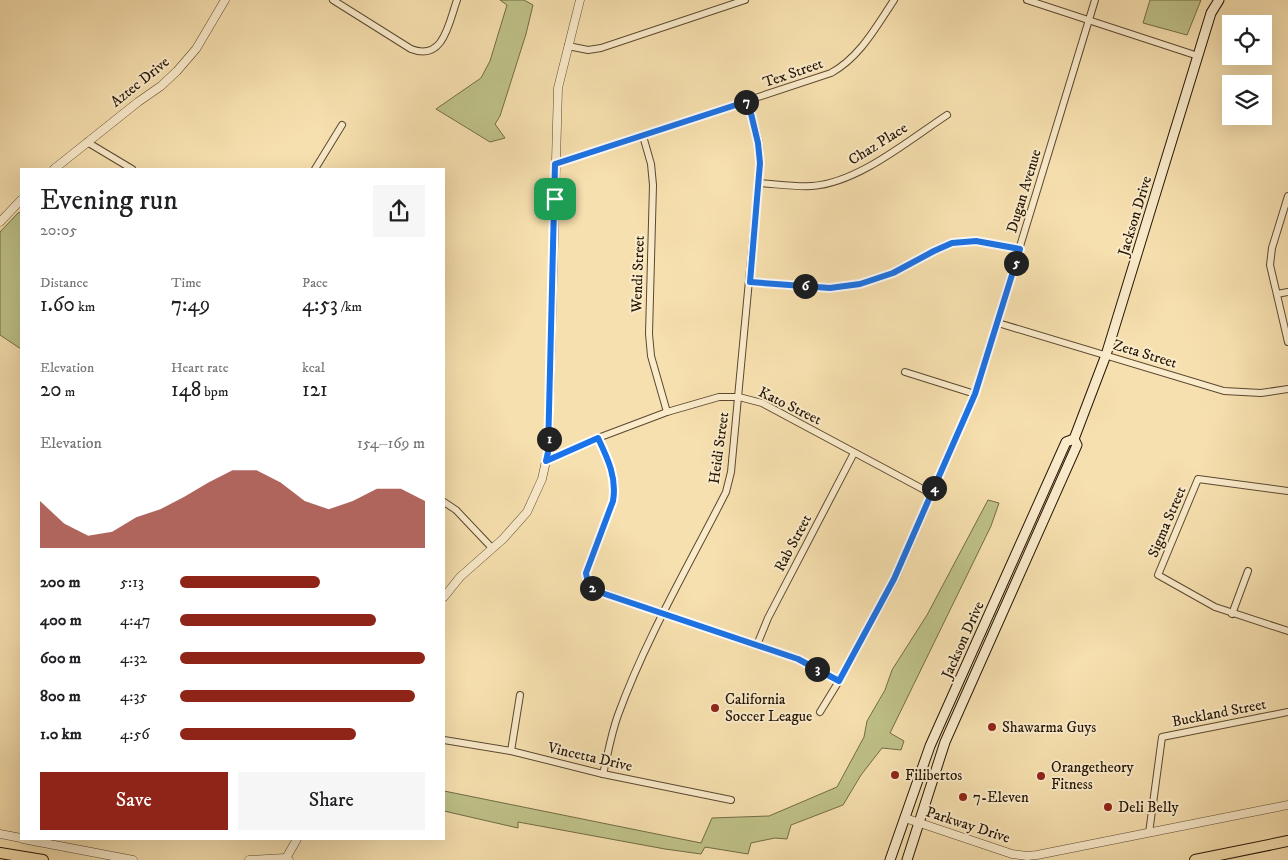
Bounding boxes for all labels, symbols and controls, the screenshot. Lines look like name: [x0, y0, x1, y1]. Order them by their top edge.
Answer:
map controls: [1222, 15, 1272, 125]
button: locate: [1222, 15, 1272, 65]
street label: Aztec Drive: [107, 53, 173, 111]
street label: Tex Street: [761, 54, 826, 92]
button: layers: [1222, 75, 1272, 125]
pin: 7: [734, 90, 758, 114]
text: 7: [743, 93, 750, 111]
street label: Chaz Place: [845, 118, 911, 170]
street label: Dugan Avenue: [1002, 147, 1046, 235]
street label: Jackson Drive: [1113, 174, 1156, 260]
pin: [534, 178, 576, 220]
text: Evening run: [40, 183, 178, 218]
button: share: [373, 185, 425, 237]
icon: arrive: [541, 185, 569, 213]
text: 20:05: [40, 220, 77, 240]
street label: Wendi Street: [627, 235, 649, 314]
pin: 5: [1004, 250, 1028, 276]
text: 5: [1013, 254, 1020, 272]
text: Distance: [40, 274, 88, 292]
text: Time: [171, 274, 201, 292]
text: Pace: [302, 274, 328, 292]
pin: 6: [792, 274, 818, 298]
text: 6: [802, 277, 809, 295]
text: 1.60: [40, 292, 75, 318]
text: 7:49: [171, 292, 210, 318]
text: 4:53: [302, 292, 338, 318]
text: km: [75, 298, 95, 316]
text: /km: [338, 298, 362, 316]
street label: Zeta Street: [1111, 335, 1179, 373]
text: Elevation: [40, 359, 94, 377]
text: Heart rate: [171, 359, 228, 377]
text: kcal: [302, 359, 325, 377]
text: 20: [40, 377, 62, 403]
text: 148: [171, 377, 201, 403]
text: 121: [302, 377, 328, 403]
text: m: [62, 383, 75, 401]
text: bpm: [201, 383, 228, 401]
street label: Kato Street: [755, 383, 825, 429]
street label: Heidi Street: [705, 411, 733, 485]
pin: 1: [536, 426, 562, 452]
text: 1: [547, 430, 552, 448]
text: Elevation: [40, 433, 102, 453]
text: 154–169 m: [357, 433, 425, 453]
pin: 4: [922, 476, 946, 500]
text: 4: [930, 479, 939, 497]
street label: Sigma Street: [1144, 483, 1191, 560]
street label: Rab Street: [770, 511, 816, 575]
text: 200 m: [40, 572, 81, 592]
text: 5:13: [120, 572, 144, 592]
pin: 2: [580, 576, 604, 600]
text: 2: [589, 579, 596, 597]
street label: Jackson Drive: [937, 598, 988, 683]
text: 400 m: [40, 610, 82, 630]
text: 4:47: [120, 610, 151, 630]
text: 600 m: [40, 648, 81, 668]
text: 4:32: [120, 648, 147, 668]
pin: 3: [804, 656, 830, 682]
text: 3: [815, 660, 820, 678]
text: 800 m: [40, 686, 81, 706]
text: 4:35: [120, 686, 147, 706]
place label: California Soccer League: [725, 690, 812, 726]
street label: Buckland Street: [1170, 695, 1268, 731]
marker: California Soccer League: [709, 702, 721, 714]
place label: Shawarma Guys: [1002, 718, 1096, 737]
marker: Shawarma Guys: [986, 721, 998, 733]
text: 1.0 km: [40, 724, 82, 744]
text: 4:56: [120, 724, 150, 744]
street label: Vincetta Drive: [545, 738, 634, 776]
place label: Orangetheory Fitness: [1051, 758, 1135, 794]
place label: Filibertos: [905, 766, 962, 785]
marker: Filibertos: [889, 769, 901, 781]
marker: Orangetheory Fitness: [1035, 770, 1047, 782]
button: Save: [40, 772, 228, 830]
button: Share: [238, 772, 425, 830]
place label: 7-Eleven: [973, 788, 1029, 807]
marker: 7-Eleven: [957, 791, 969, 803]
place label: Deli Belly: [1118, 798, 1180, 817]
marker: Deli Belly: [1102, 801, 1114, 813]
street label: Parkway Drive: [923, 802, 1013, 848]

